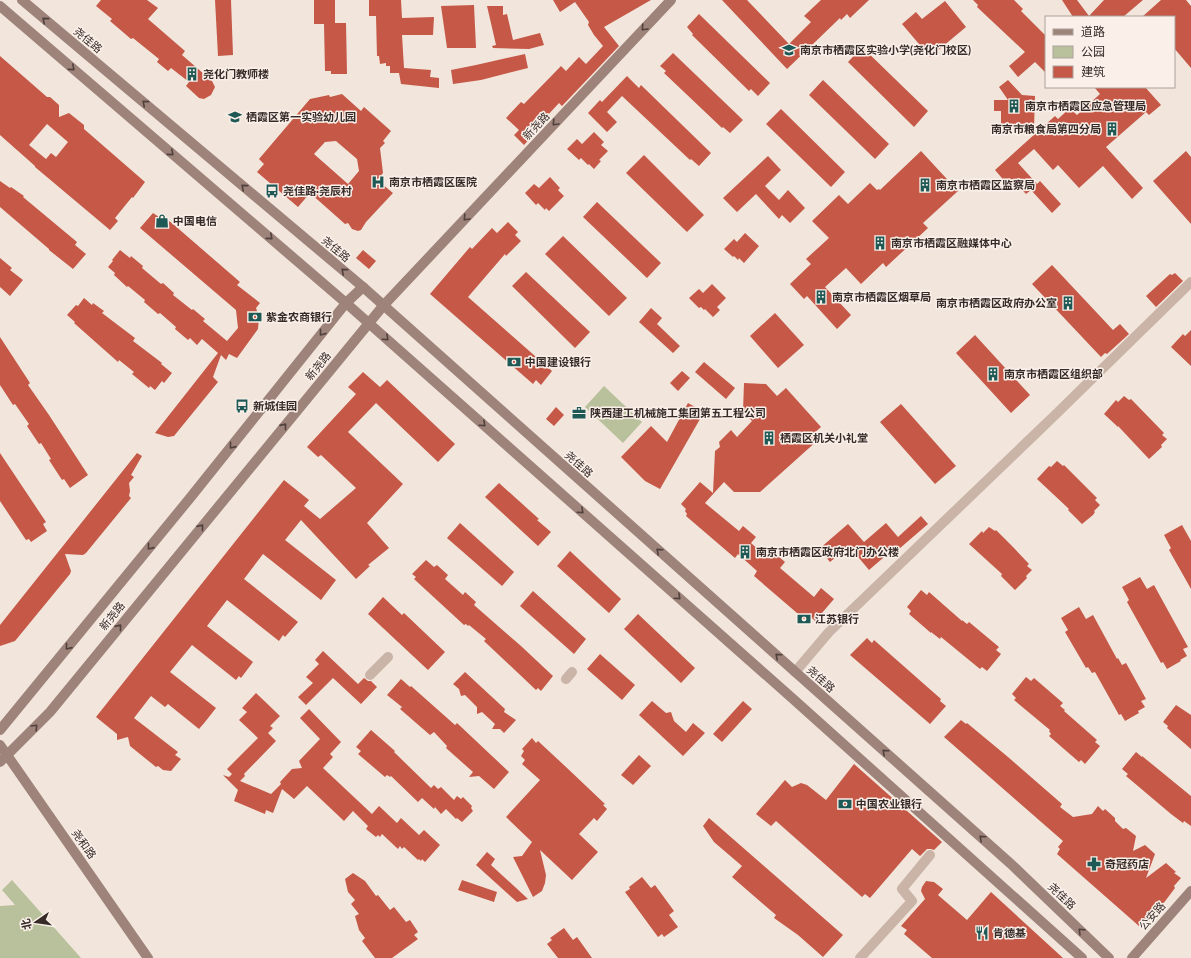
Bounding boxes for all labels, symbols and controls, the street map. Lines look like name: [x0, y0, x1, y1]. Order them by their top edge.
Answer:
legend: [1045, 16, 1175, 88]
one-way arrow: [42, 17, 50, 24]
one-way arrow: [641, 23, 649, 31]
street label: 尧佳路: [72, 24, 105, 55]
text: 道路: [1081, 24, 1105, 39]
school or university icon: 南京市栖霞区实验小学(尧化门校区): [781, 42, 797, 58]
place label: 南京市栖霞区实验小学(尧化门校区): [800, 43, 971, 56]
text: 公园: [1081, 44, 1105, 59]
one-way arrow: [67, 64, 75, 71]
text: 建筑: [1081, 64, 1105, 79]
building icon: 尧化门教师楼: [184, 66, 200, 82]
place label: 尧化门教师楼: [203, 67, 269, 80]
building icon: 南京市栖霞区应急管理局: [1006, 98, 1022, 114]
place label: 南京市栖霞区应急管理局: [1025, 99, 1146, 112]
one-way arrow: [142, 101, 149, 108]
school or university icon: 栖霞区第一实验幼儿园: [227, 109, 243, 125]
street label: 新尧路: [520, 109, 552, 142]
place label: 栖霞区第一实验幼儿园: [246, 110, 356, 123]
one-way arrow: [552, 118, 560, 126]
building icon: 南京市粮食局第四分局: [1104, 121, 1120, 137]
place label: 南京市粮食局第四分局: [991, 122, 1101, 135]
one-way arrow: [166, 148, 174, 155]
hospital icon: 南京市栖霞区医院: [370, 174, 386, 190]
place label: 南京市栖霞区医院: [389, 175, 477, 188]
building icon: 南京市栖霞区监察局: [917, 177, 933, 193]
place label: 南京市栖霞区监察局: [936, 178, 1035, 191]
bus stop icon: 尧佳路·尧辰村: [264, 183, 280, 199]
one-way arrow: [242, 184, 249, 191]
place label: 尧佳路·尧辰村: [283, 184, 352, 197]
shop icon: 中国电信: [154, 213, 170, 229]
one-way arrow: [463, 213, 471, 221]
place label: 中国电信: [173, 214, 217, 227]
one-way arrow: [265, 233, 272, 240]
street label: 尧佳路: [320, 233, 353, 264]
building icon: 南京市栖霞区融媒体中心: [872, 235, 888, 251]
place label: 南京市栖霞区融媒体中心: [891, 236, 1012, 249]
one-way arrow: [341, 268, 348, 275]
building icon: 南京市栖霞区烟草局: [813, 289, 829, 305]
place label: 南京市栖霞区烟草局: [832, 290, 931, 303]
building icon: 南京市栖霞区政府办公室: [1060, 295, 1076, 311]
place label: 南京市栖霞区政府办公室: [936, 296, 1057, 309]
bank icon: 紫金农商银行: [247, 309, 263, 325]
place label: 紫金农商银行: [266, 310, 332, 323]
one-way arrow: [320, 329, 327, 336]
one-way arrow: [381, 333, 389, 341]
street label: 新尧路: [302, 349, 333, 383]
bank icon: 中国建设银行: [506, 354, 522, 370]
place label: 中国建设银行: [525, 355, 591, 368]
building icon: 南京市栖霞区组织部: [985, 366, 1001, 382]
place label: 南京市栖霞区组织部: [1004, 367, 1103, 380]
bus stop icon: 新城佳园: [234, 398, 250, 414]
place label: 新城佳园: [253, 399, 297, 412]
office icon: 陕西建工机械施工集团第五工程公司: [571, 405, 587, 421]
place label: 陕西建工机械施工集团第五工程公司: [590, 406, 766, 419]
one-way arrow: [478, 420, 486, 427]
one-way arrow: [279, 424, 286, 431]
building icon: 栖霞区机关小礼堂: [761, 430, 777, 446]
place label: 栖霞区机关小礼堂: [780, 431, 868, 444]
one-way arrow: [230, 441, 237, 449]
street label: 尧佳路: [563, 448, 596, 479]
one-way arrow: [576, 506, 583, 513]
one-way arrow: [197, 524, 204, 531]
one-way arrow: [148, 542, 155, 549]
building icon: 南京市栖霞区政府北门办公楼: [737, 544, 753, 560]
place label: 南京市栖霞区政府北门办公楼: [756, 545, 899, 558]
one-way arrow: [657, 549, 664, 556]
one-way arrow: [673, 592, 681, 599]
street label: 新尧路: [96, 599, 127, 633]
bank icon: 江苏银行: [796, 611, 812, 627]
place label: 江苏银行: [815, 612, 859, 625]
one-way arrow: [114, 625, 121, 632]
one-way arrow: [65, 643, 72, 650]
one-way arrow: [775, 654, 782, 661]
street label: 尧佳路: [805, 663, 838, 694]
one-way arrow: [30, 724, 38, 732]
one-way arrow: [882, 749, 890, 757]
bank icon: 中国农业银行: [837, 796, 853, 812]
place label: 中国农业银行: [856, 797, 922, 810]
street label: 尧和路: [70, 826, 99, 861]
one-way arrow: [979, 836, 987, 843]
pharmacy icon: 奇冠药店: [1086, 856, 1102, 872]
place label: 奇冠药店: [1105, 857, 1149, 870]
street label: 尧佳路: [1046, 880, 1079, 912]
street label: 公安路: [1136, 899, 1167, 932]
north arrow: [16, 902, 56, 942]
text: 北: [18, 918, 33, 931]
restaurant icon: 肯德基: [974, 925, 990, 941]
place label: 肯德基: [993, 926, 1026, 939]
one-way arrow: [1078, 929, 1085, 936]

